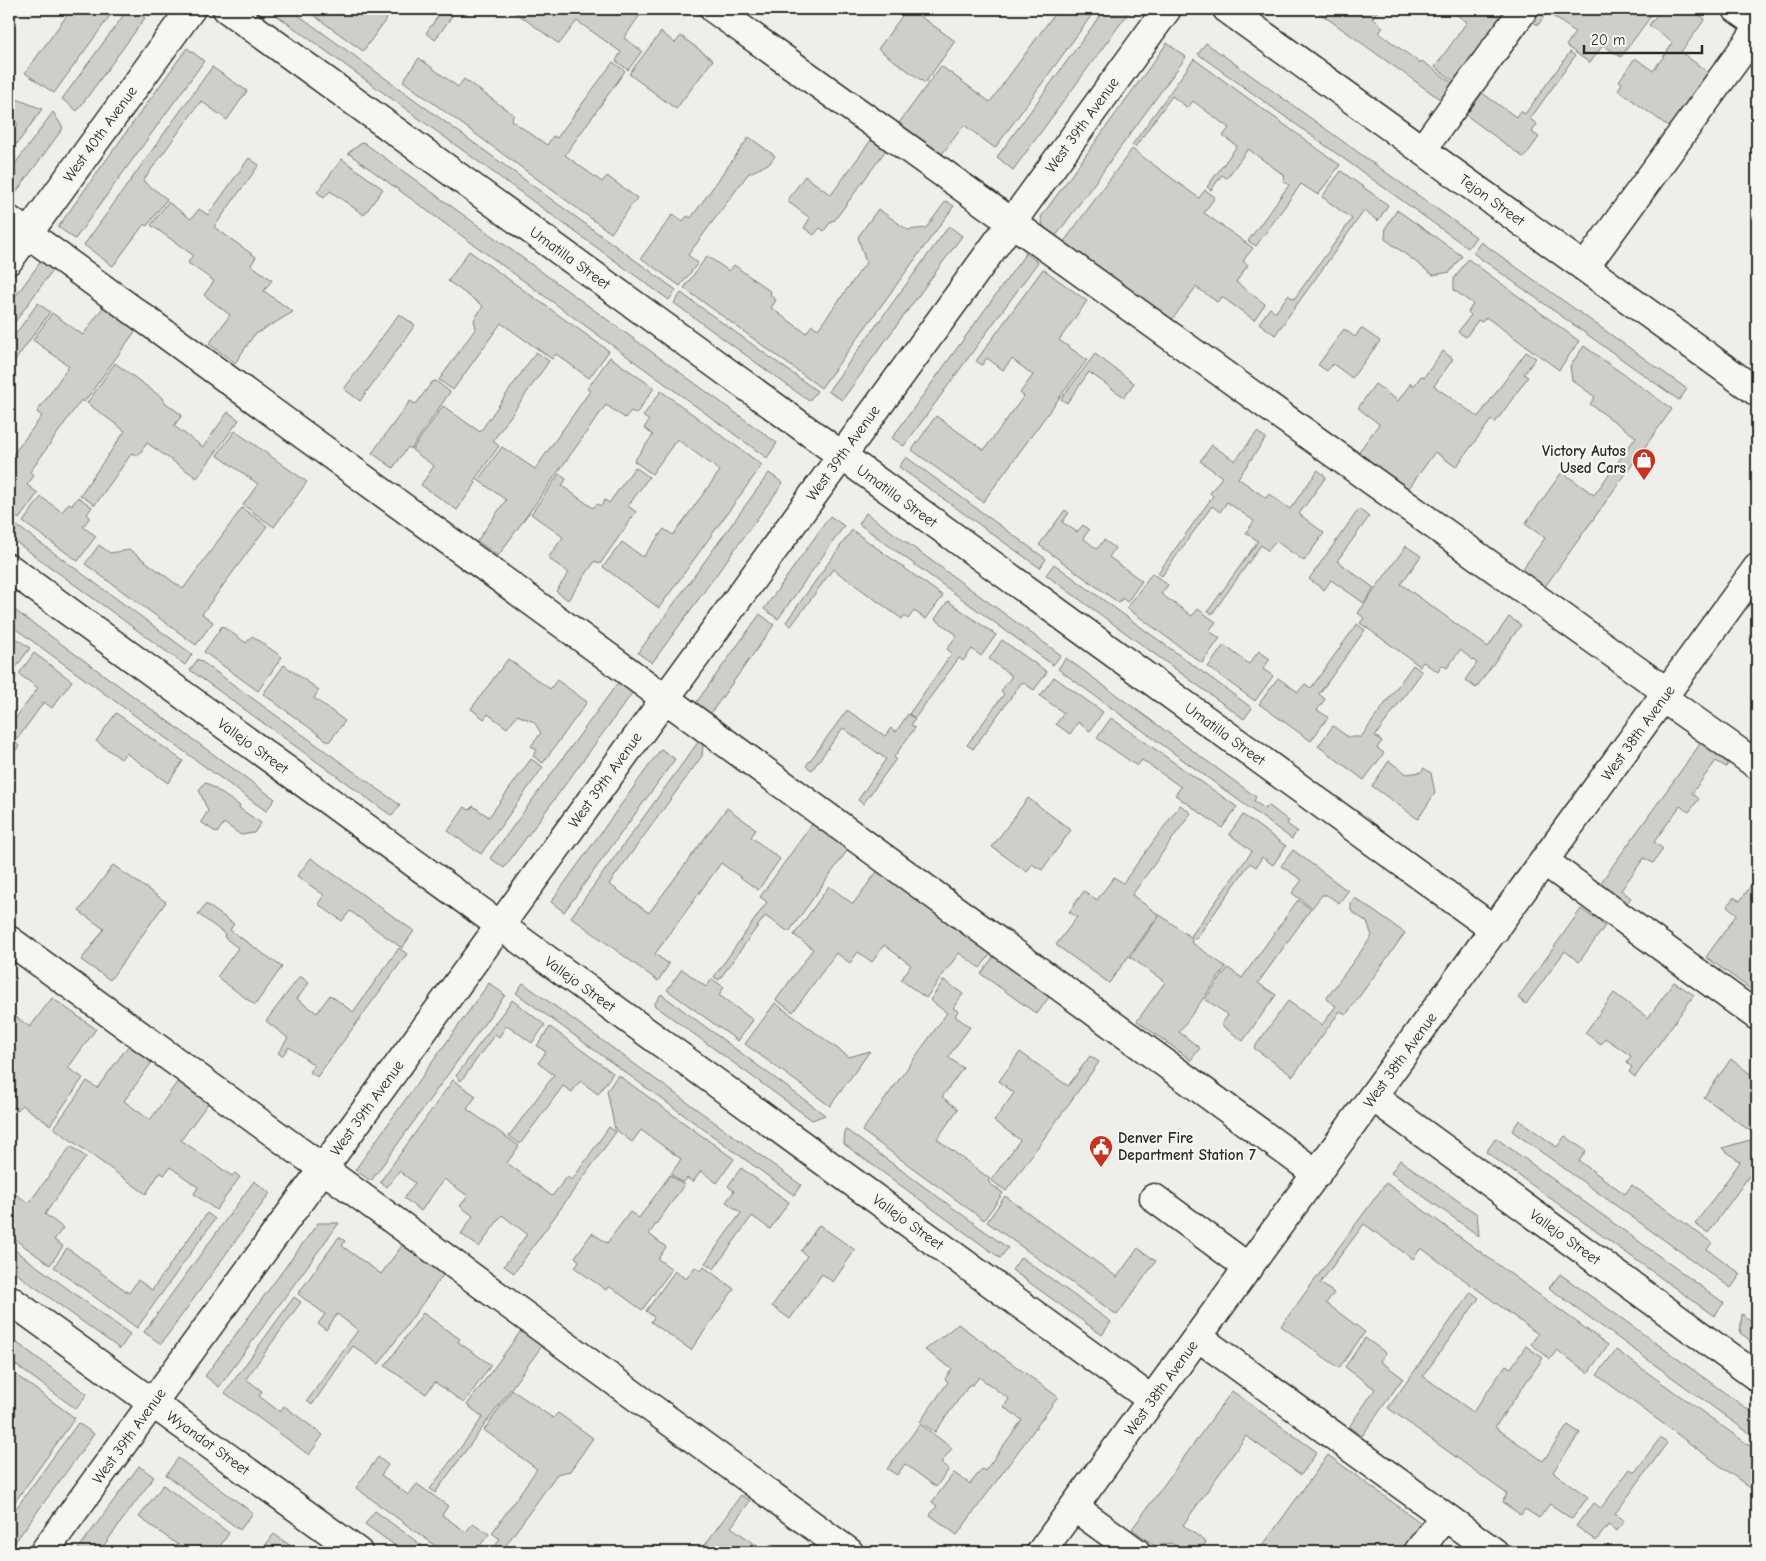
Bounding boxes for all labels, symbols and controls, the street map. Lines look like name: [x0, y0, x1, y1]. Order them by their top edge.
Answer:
scale bar: [1584, 22, 1701, 54]
text: 20 m: [1591, 31, 1625, 49]
street label: West 39th Avenue: [1041, 73, 1123, 176]
street label: West 40th Avenue: [59, 82, 141, 186]
street label: Tejon Street: [1456, 170, 1529, 230]
street label: Umatilla Street: [526, 223, 614, 294]
street label: West 39th Avenue: [802, 401, 884, 504]
place label: Victory Autos Used Cars: [1542, 442, 1626, 477]
shop icon: Victory Autos Used Cars: [1631, 447, 1657, 481]
street label: Umatilla Street: [853, 461, 941, 532]
street label: West 38th Avenue: [1597, 681, 1679, 784]
street label: Umatilla Street: [1181, 699, 1269, 770]
street label: Vallejo Street: [214, 714, 292, 778]
street label: West 39th Avenue: [564, 728, 646, 831]
street label: Vallejo Street: [541, 952, 619, 1016]
street label: West 38th Avenue: [1359, 1008, 1441, 1111]
street label: West 39th Avenue: [326, 1056, 408, 1159]
place label: Denver Fire Department Station 7: [1118, 1129, 1256, 1164]
public building icon: Denver Fire Department Station 7: [1088, 1134, 1114, 1168]
street label: Vallejo Street: [869, 1190, 947, 1254]
street label: Vallejo Street: [1526, 1205, 1604, 1269]
street label: West 38th Avenue: [1120, 1336, 1202, 1439]
street label: West 39th Avenue: [88, 1384, 170, 1487]
street label: Wyandot Street: [163, 1407, 254, 1480]

